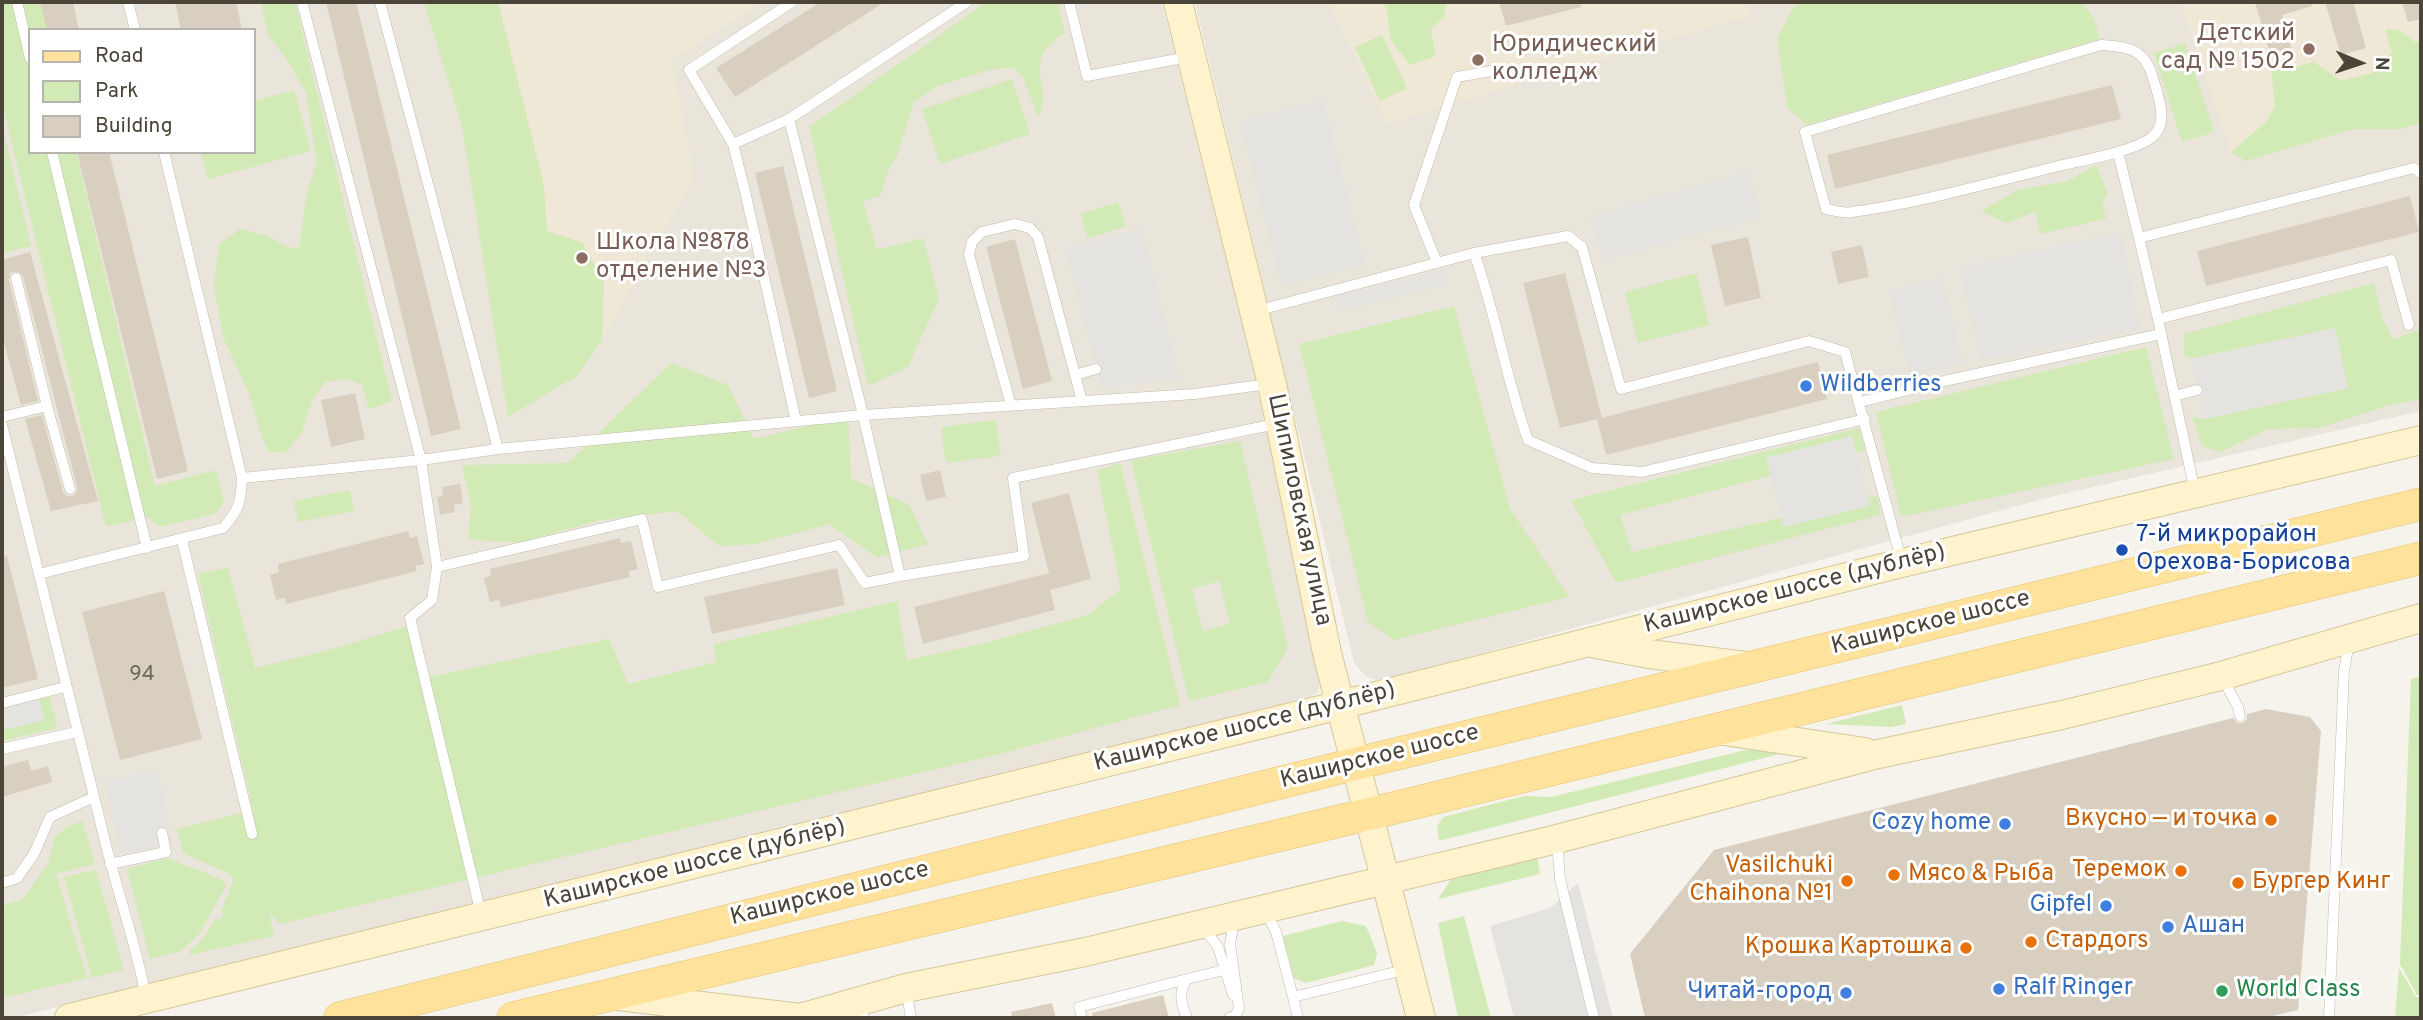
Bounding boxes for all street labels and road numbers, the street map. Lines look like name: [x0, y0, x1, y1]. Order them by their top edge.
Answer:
street label: Шипиловская улица: [1259, 391, 1337, 629]
street label: Каширское шоссе (дублёр): [1641, 539, 1949, 641]
street label: Каширское шоссе: [1829, 585, 2033, 663]
street label: Каширское шоссе (дублёр): [1091, 677, 1399, 779]
street label: Каширское шоссе: [1278, 719, 1482, 797]
street label: Каширское шоссе (дублёр): [541, 814, 849, 916]
street label: Каширское шоссе: [728, 856, 932, 934]

